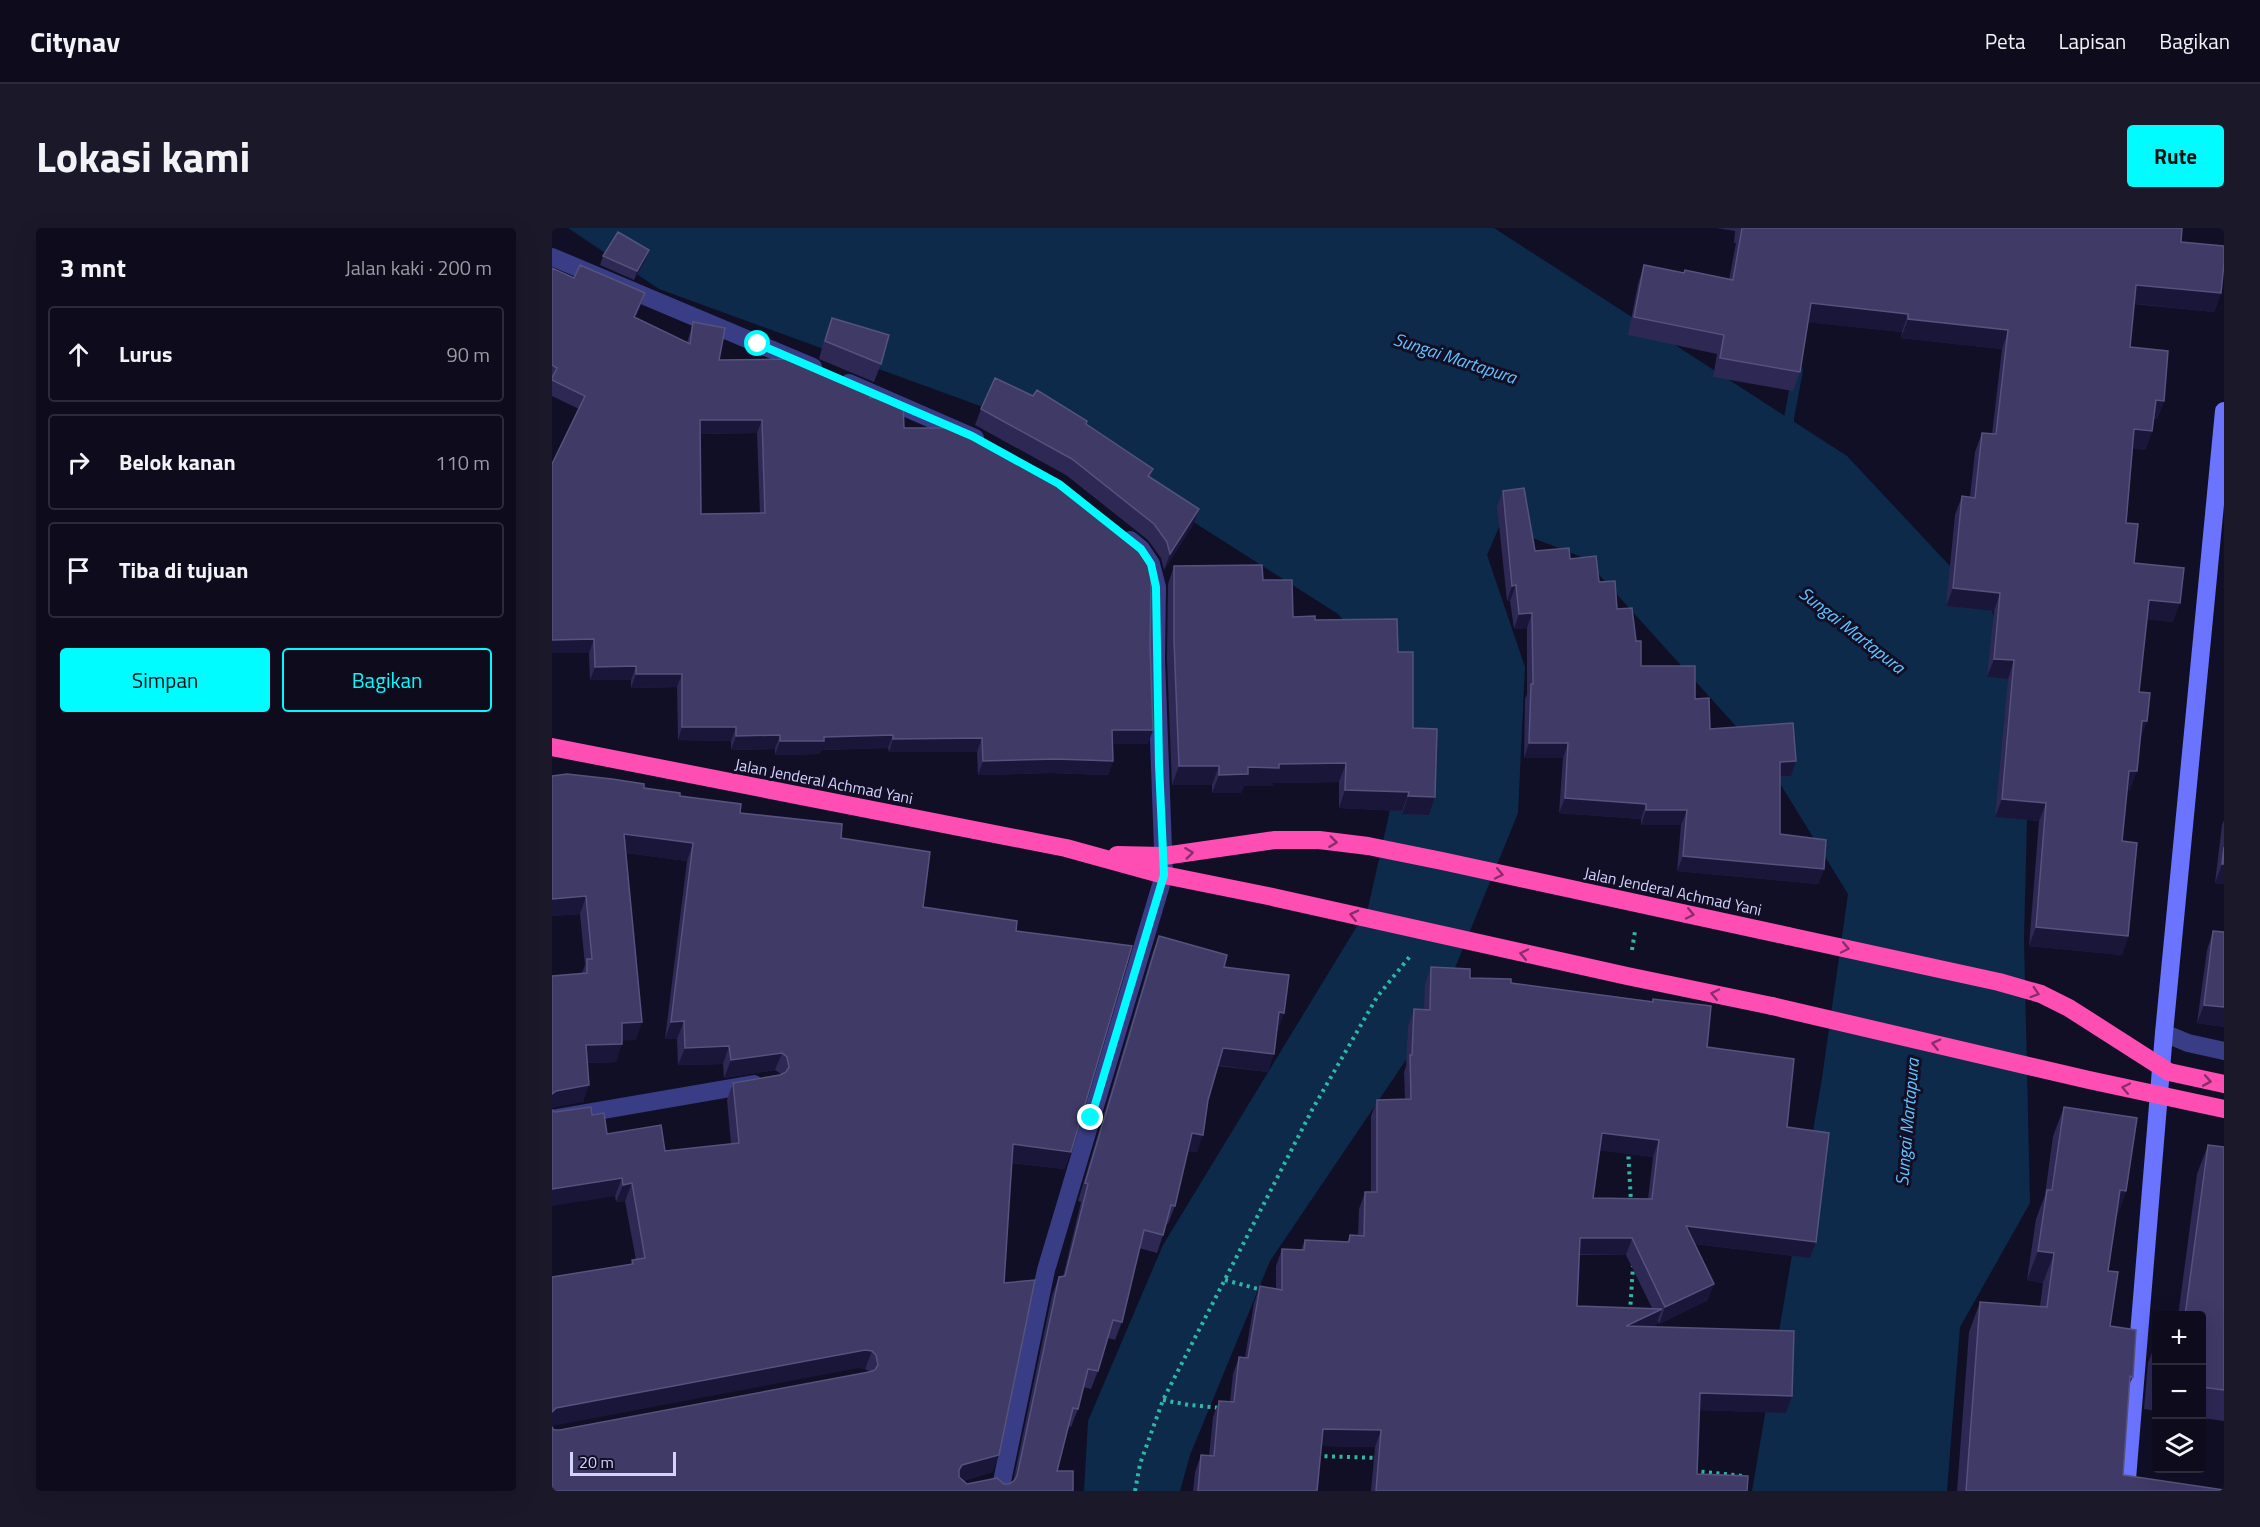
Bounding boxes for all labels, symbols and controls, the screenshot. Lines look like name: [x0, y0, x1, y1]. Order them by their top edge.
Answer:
text: Citynav: [30, 20, 120, 63]
text: Peta: [1985, 25, 2026, 57]
text: Lapisan: [2059, 25, 2126, 57]
text: Bagikan: [2159, 25, 2230, 57]
text: Lokasi kami: [36, 124, 250, 188]
button: Rute: [2127, 125, 2224, 187]
text: 3 mnt: [60, 248, 126, 287]
text: Jalan kaki · 200 m: [345, 252, 492, 283]
water label: Sungai Martapura: [1390, 325, 1521, 391]
route start: [744, 330, 770, 356]
text: Lurus: [119, 337, 172, 371]
icon: ahead: [62, 338, 95, 371]
text: 90 m: [446, 339, 490, 370]
text: Belok kanan: [119, 445, 236, 479]
icon: right: [62, 446, 95, 479]
text: 110 m: [435, 447, 490, 478]
text: Tiba di tujuan: [119, 553, 248, 587]
icon: arrive: [62, 554, 95, 587]
water label: Sungai Martapura: [1793, 580, 1911, 681]
button: Simpan: [60, 648, 270, 712]
button: Bagikan: [282, 648, 492, 712]
street label: Jalan Jenderal Achmad Yani: [733, 752, 915, 810]
one-way arrow: [1328, 835, 1338, 847]
one-way arrow: [1184, 847, 1193, 860]
street label: Jalan Jenderal Achmad Yani: [1582, 860, 1764, 922]
one-way arrow: [1494, 867, 1504, 880]
one-way arrow: [1685, 907, 1695, 920]
one-way arrow: [1350, 910, 1360, 923]
one-way arrow: [1840, 941, 1850, 954]
one-way arrow: [1520, 948, 1530, 961]
one-way arrow: [2029, 986, 2040, 998]
one-way arrow: [1710, 988, 1720, 1001]
one-way arrow: [1931, 1038, 1941, 1051]
water label: Sungai Martapura: [1888, 1056, 1926, 1187]
one-way arrow: [2202, 1075, 2211, 1087]
one-way arrow: [2121, 1082, 2131, 1095]
route end: [1077, 1104, 1103, 1130]
map controls: [2152, 1311, 2206, 1473]
button: +: [2152, 1311, 2206, 1365]
button: −: [2152, 1365, 2206, 1419]
button: layers: [2152, 1419, 2206, 1473]
scale bar: [570, 1449, 676, 1476]
text: 20 m: [579, 1450, 614, 1474]

